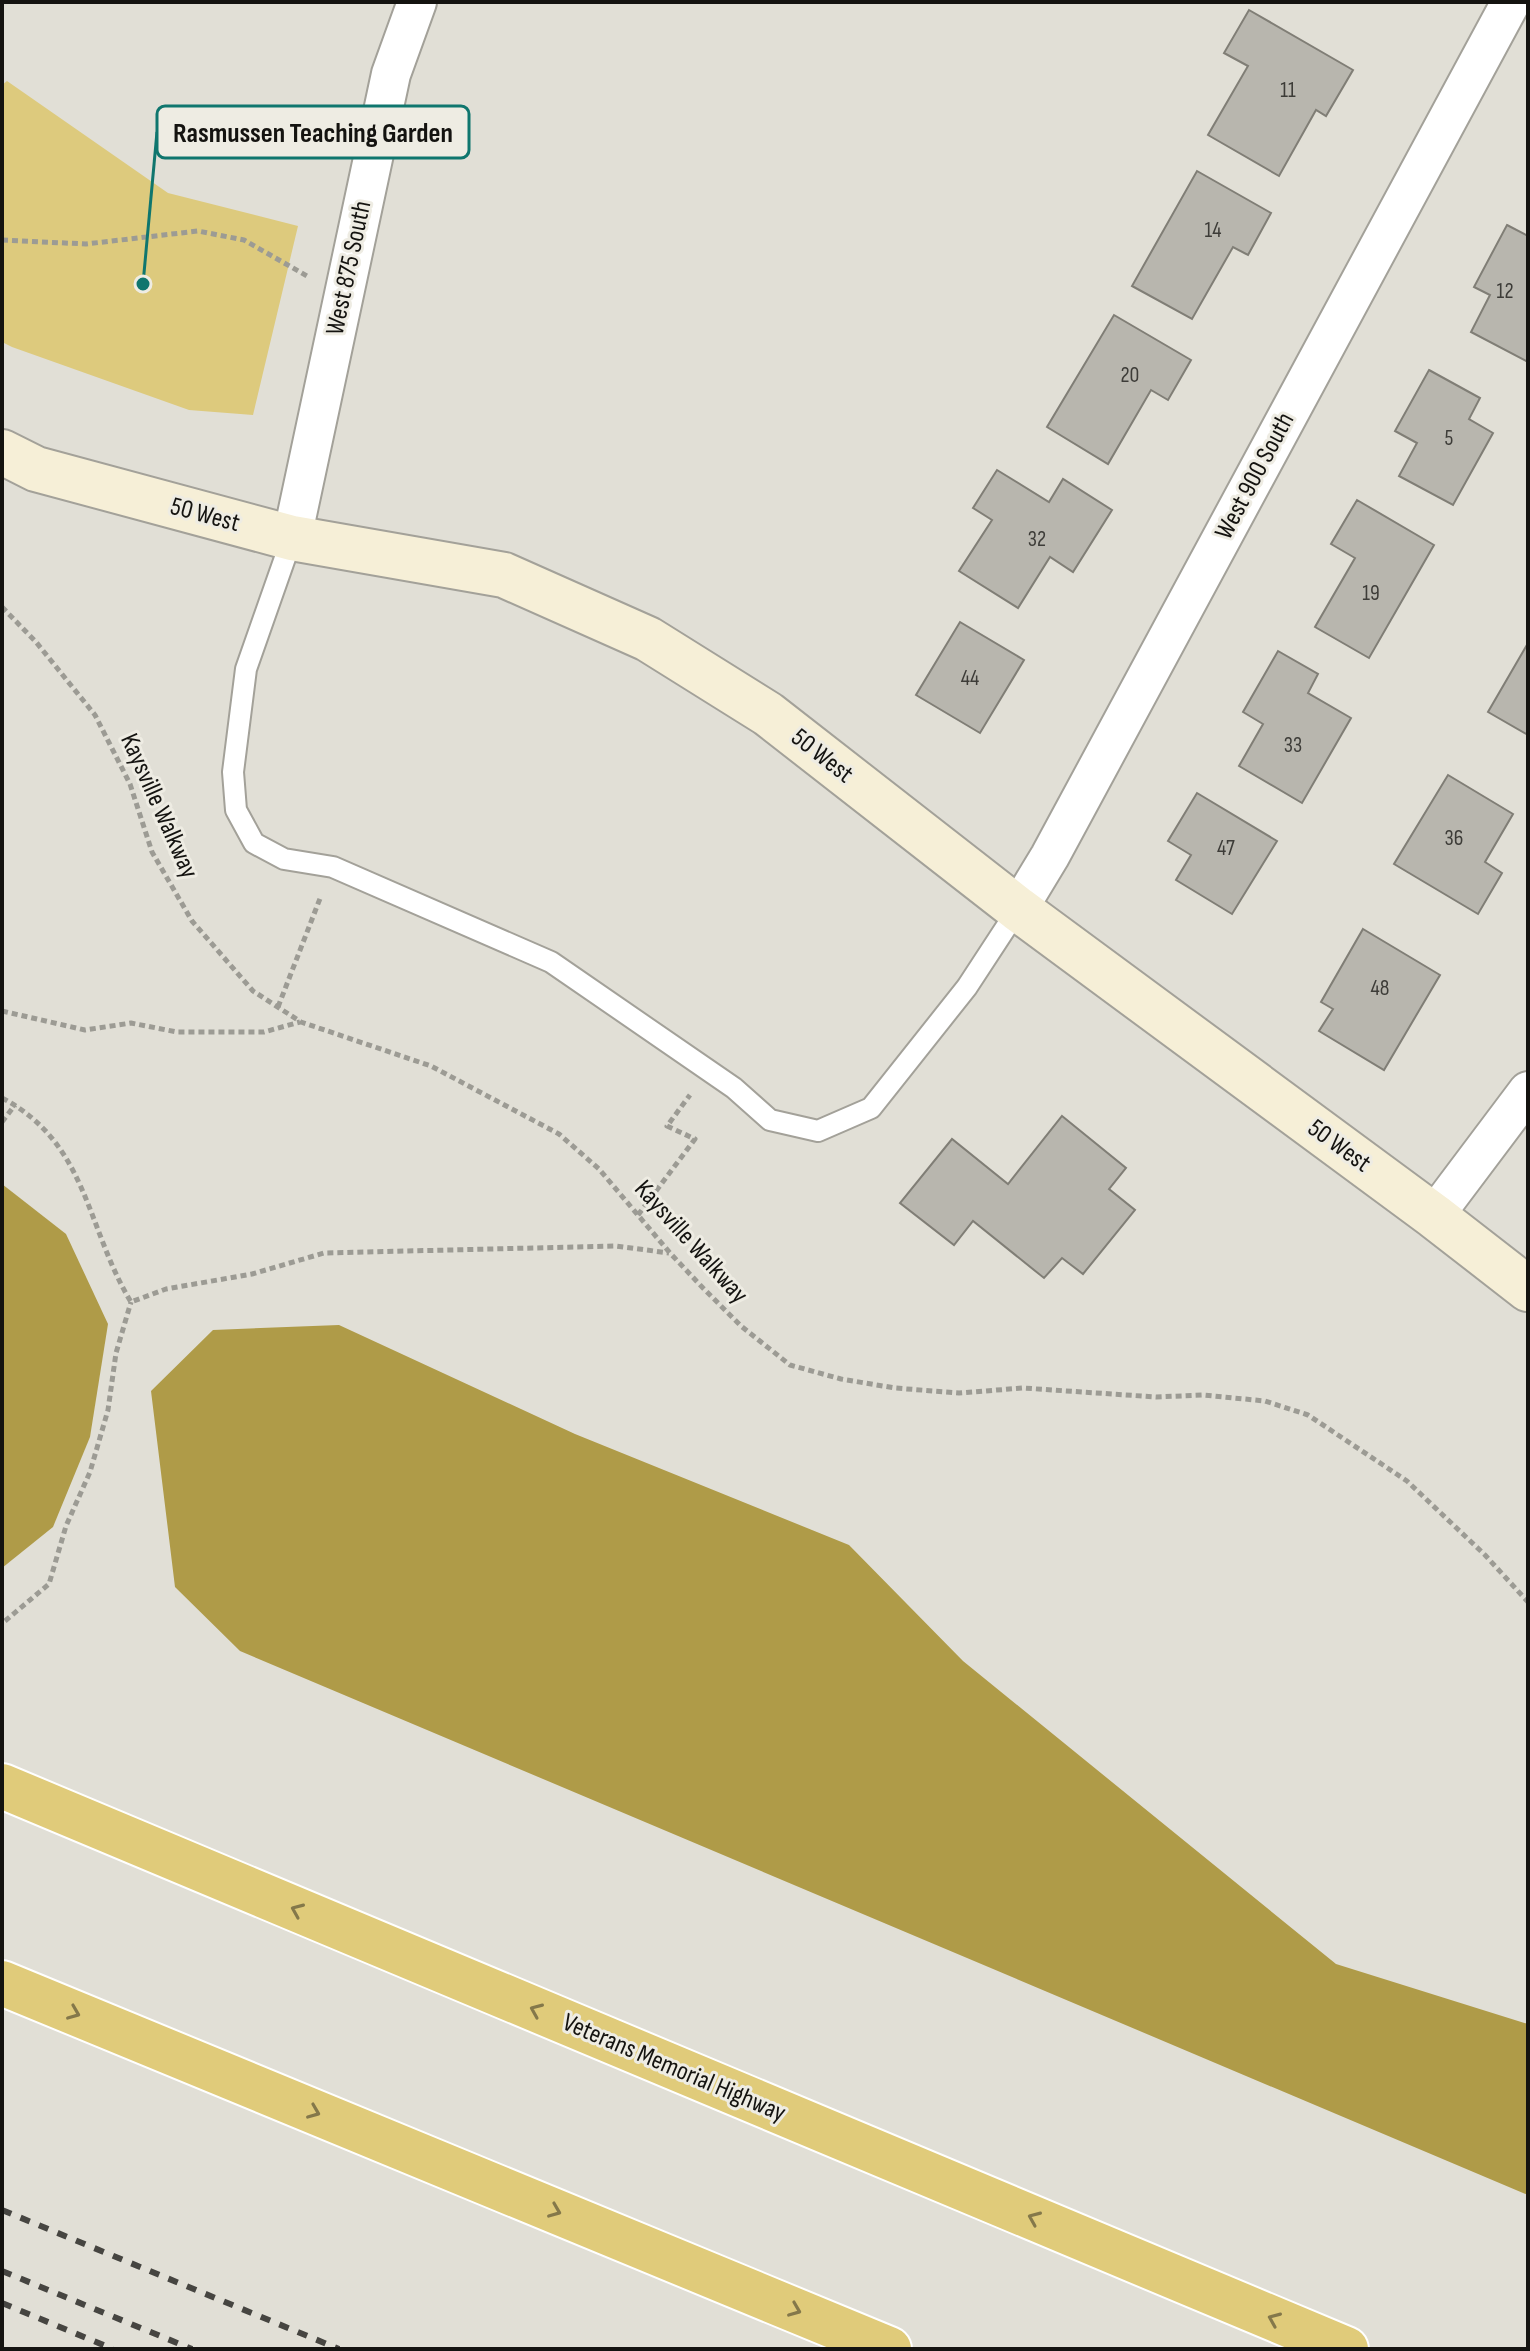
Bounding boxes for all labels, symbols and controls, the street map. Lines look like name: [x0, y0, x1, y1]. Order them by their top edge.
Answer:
house number: 11: [1280, 77, 1296, 104]
callout: Rasmussen Teaching Garden: [157, 106, 469, 158]
text: Rasmussen Teaching Garden: [173, 117, 453, 150]
street label: West 875 South: [320, 198, 378, 338]
house number: 14: [1205, 217, 1221, 244]
house number: 12: [1496, 278, 1514, 305]
house number: 20: [1121, 362, 1139, 389]
street label: West 900 South: [1209, 407, 1301, 545]
house number: 5: [1445, 425, 1454, 452]
street label: 50 West: [167, 491, 243, 539]
house number: 32: [1028, 526, 1046, 553]
house number: 19: [1362, 580, 1380, 607]
house number: 44: [961, 665, 979, 692]
street label: 50 West: [785, 722, 859, 790]
street label: Kaysville Walkway: [113, 729, 205, 883]
house number: 33: [1284, 732, 1302, 759]
house number: 36: [1445, 825, 1463, 852]
house number: 47: [1217, 835, 1235, 862]
house number: 48: [1371, 975, 1389, 1002]
street label: 50 West: [1301, 1113, 1377, 1179]
street label: Kaysville Walkway: [628, 1174, 754, 1310]
one-way arrow: [290, 1903, 305, 1919]
one-way arrow: [66, 2003, 80, 2020]
one-way arrow: [530, 2003, 544, 2020]
street label: Veterans Memorial Highway: [558, 2007, 790, 2129]
one-way arrow: [307, 2102, 321, 2119]
one-way arrow: [547, 2202, 561, 2218]
one-way arrow: [1028, 2212, 1043, 2228]
one-way arrow: [787, 2301, 801, 2317]
one-way arrow: [1268, 2312, 1282, 2328]

